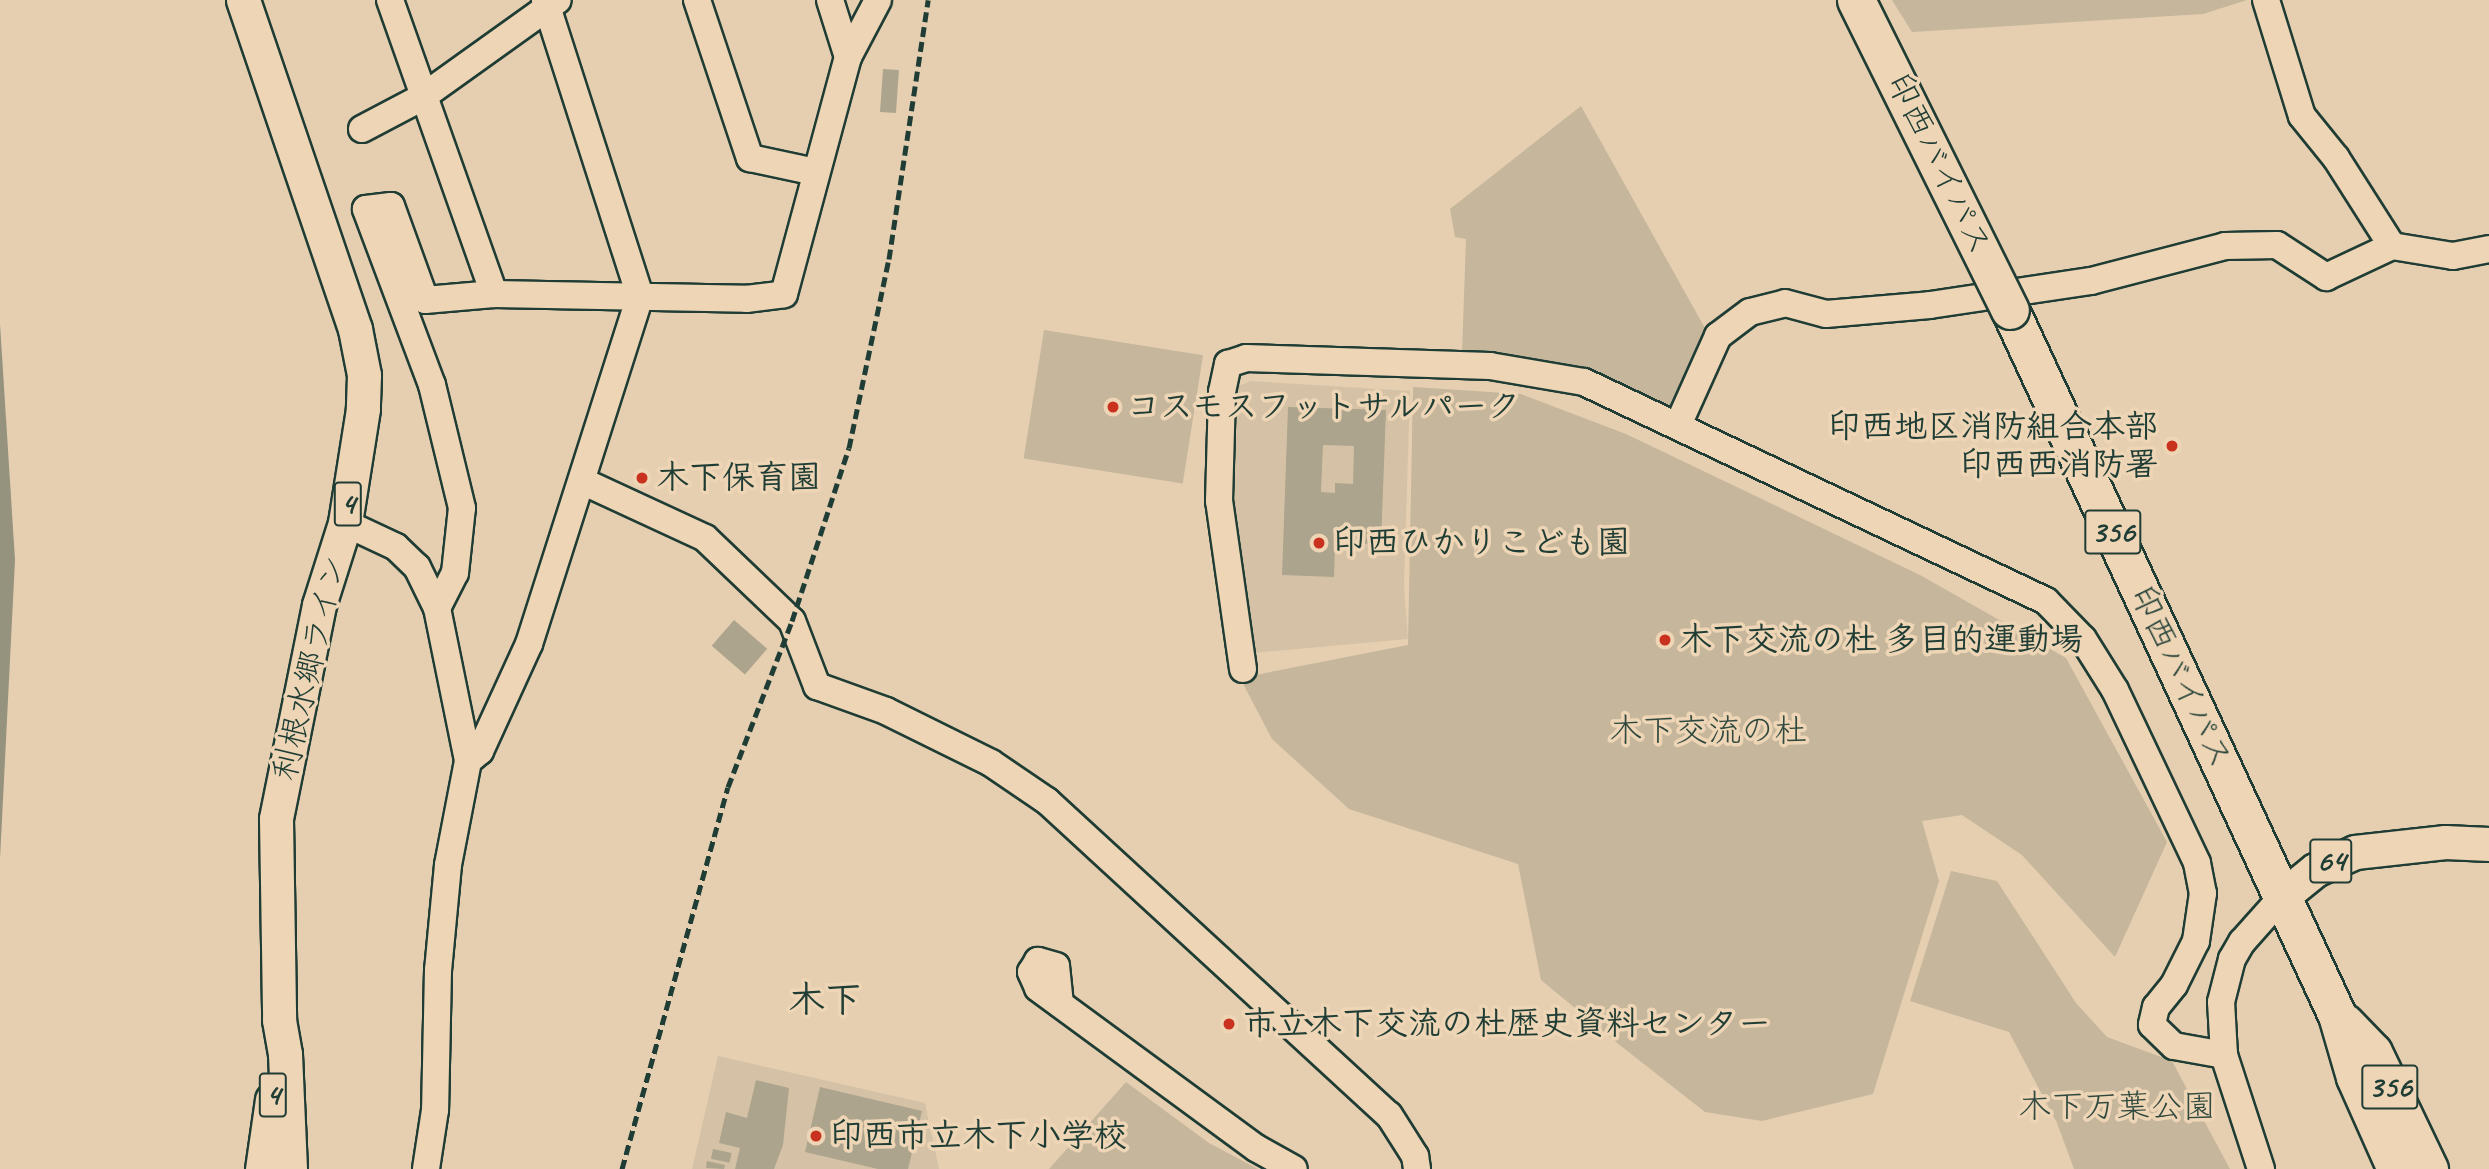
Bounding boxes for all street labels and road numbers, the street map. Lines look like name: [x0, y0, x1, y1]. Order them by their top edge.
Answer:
street label: 印西バイパス: [1878, 66, 2000, 262]
road number: 4: [332, 476, 364, 532]
road number: 356: [2083, 504, 2143, 560]
street label: 利根水郷ライン: [265, 551, 355, 785]
street label: 印西バイパス: [2121, 579, 2241, 775]
road number: 64: [2308, 832, 2354, 890]
road number: 356: [2360, 1058, 2420, 1116]
road number: 4: [257, 1066, 289, 1124]

